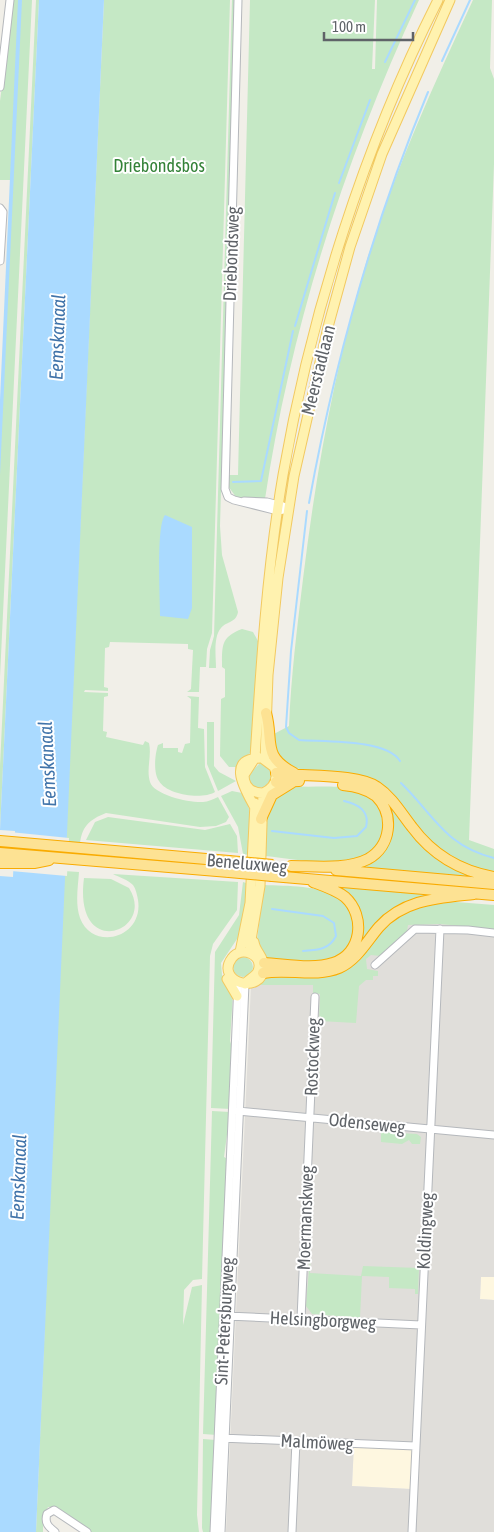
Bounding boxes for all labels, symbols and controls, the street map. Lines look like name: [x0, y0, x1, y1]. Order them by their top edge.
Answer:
scale bar: [324, 10, 413, 42]
text: 100 m: [332, 18, 366, 35]
park label: Driebondsbos: [113, 155, 205, 176]
street label: Driebondsweg: [219, 206, 243, 302]
water label: Eemskanaal: [45, 294, 69, 380]
street label: Meerstadlaan: [297, 323, 339, 417]
water label: Eemskanaal: [34, 721, 60, 807]
street label: Beneluxweg: [206, 849, 288, 877]
street label: Rostockweg: [300, 1017, 324, 1097]
street label: Odenseweg: [328, 1109, 407, 1137]
water label: Eemskanaal: [6, 1134, 30, 1220]
street label: Moermanskweg: [293, 1165, 317, 1271]
street label: Koldingweg: [412, 1192, 438, 1270]
street label: Sint-Petersburgweg: [210, 1256, 238, 1385]
street label: Helsingborgweg: [269, 1307, 377, 1333]
street label: Malmöweg: [280, 1430, 354, 1454]

